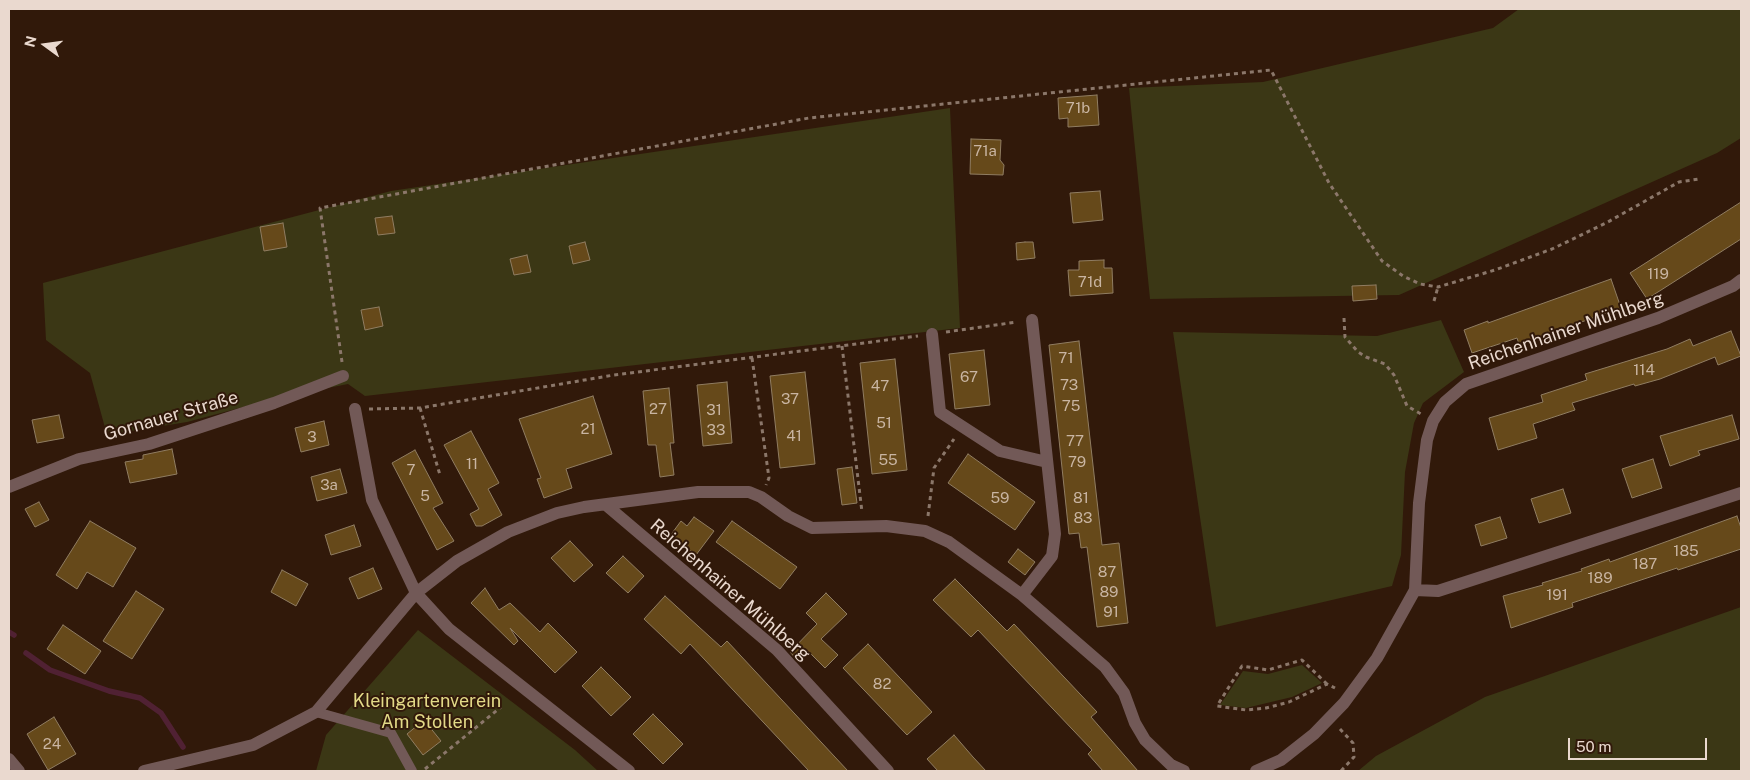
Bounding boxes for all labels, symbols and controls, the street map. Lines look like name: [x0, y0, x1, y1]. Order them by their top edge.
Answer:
north arrow: [20, 20, 70, 70]
text: N: [21, 34, 40, 49]
house number: 71b: [1066, 99, 1090, 117]
house number: 71a: [973, 142, 997, 160]
house number: 119: [1647, 265, 1669, 283]
house number: 71d: [1078, 273, 1102, 291]
street label: Reichenhainer Mühlberg: [1465, 287, 1667, 375]
house number: 71: [1058, 349, 1074, 367]
house number: 114: [1633, 361, 1655, 379]
house number: 67: [960, 368, 978, 386]
house number: 73: [1060, 376, 1078, 394]
house number: 47: [871, 377, 889, 395]
street label: Gornauer Straße: [101, 386, 241, 446]
house number: 37: [781, 390, 799, 408]
house number: 75: [1062, 397, 1080, 415]
house number: 27: [649, 400, 667, 418]
house number: 31: [706, 401, 722, 419]
house number: 51: [876, 414, 892, 432]
house number: 21: [580, 420, 596, 438]
house number: 33: [707, 421, 725, 439]
house number: 41: [786, 427, 802, 445]
house number: 3: [307, 428, 317, 446]
house number: 77: [1066, 432, 1084, 450]
house number: 55: [878, 451, 898, 469]
house number: 79: [1068, 453, 1086, 471]
house number: 11: [466, 455, 478, 473]
house number: 7: [406, 461, 416, 479]
house number: 3a: [320, 476, 338, 494]
house number: 5: [420, 487, 430, 505]
house number: 59: [991, 489, 1009, 507]
house number: 81: [1073, 489, 1089, 507]
house number: 83: [1073, 509, 1093, 527]
street label: Reichenhainer Mühlberg: [646, 515, 814, 665]
house number: 185: [1673, 542, 1699, 560]
house number: 187: [1633, 555, 1657, 573]
house number: 87: [1098, 563, 1116, 581]
house number: 189: [1587, 569, 1613, 587]
house number: 89: [1100, 583, 1118, 601]
house number: 191: [1546, 586, 1568, 604]
house number: 91: [1103, 603, 1119, 621]
house number: 82: [873, 675, 891, 693]
park label: Kleingartenverein Am Stollen: [353, 690, 501, 732]
scale bar: [1570, 728, 1709, 760]
house number: 24: [43, 735, 61, 753]
text: 50 m: [1576, 738, 1611, 755]

